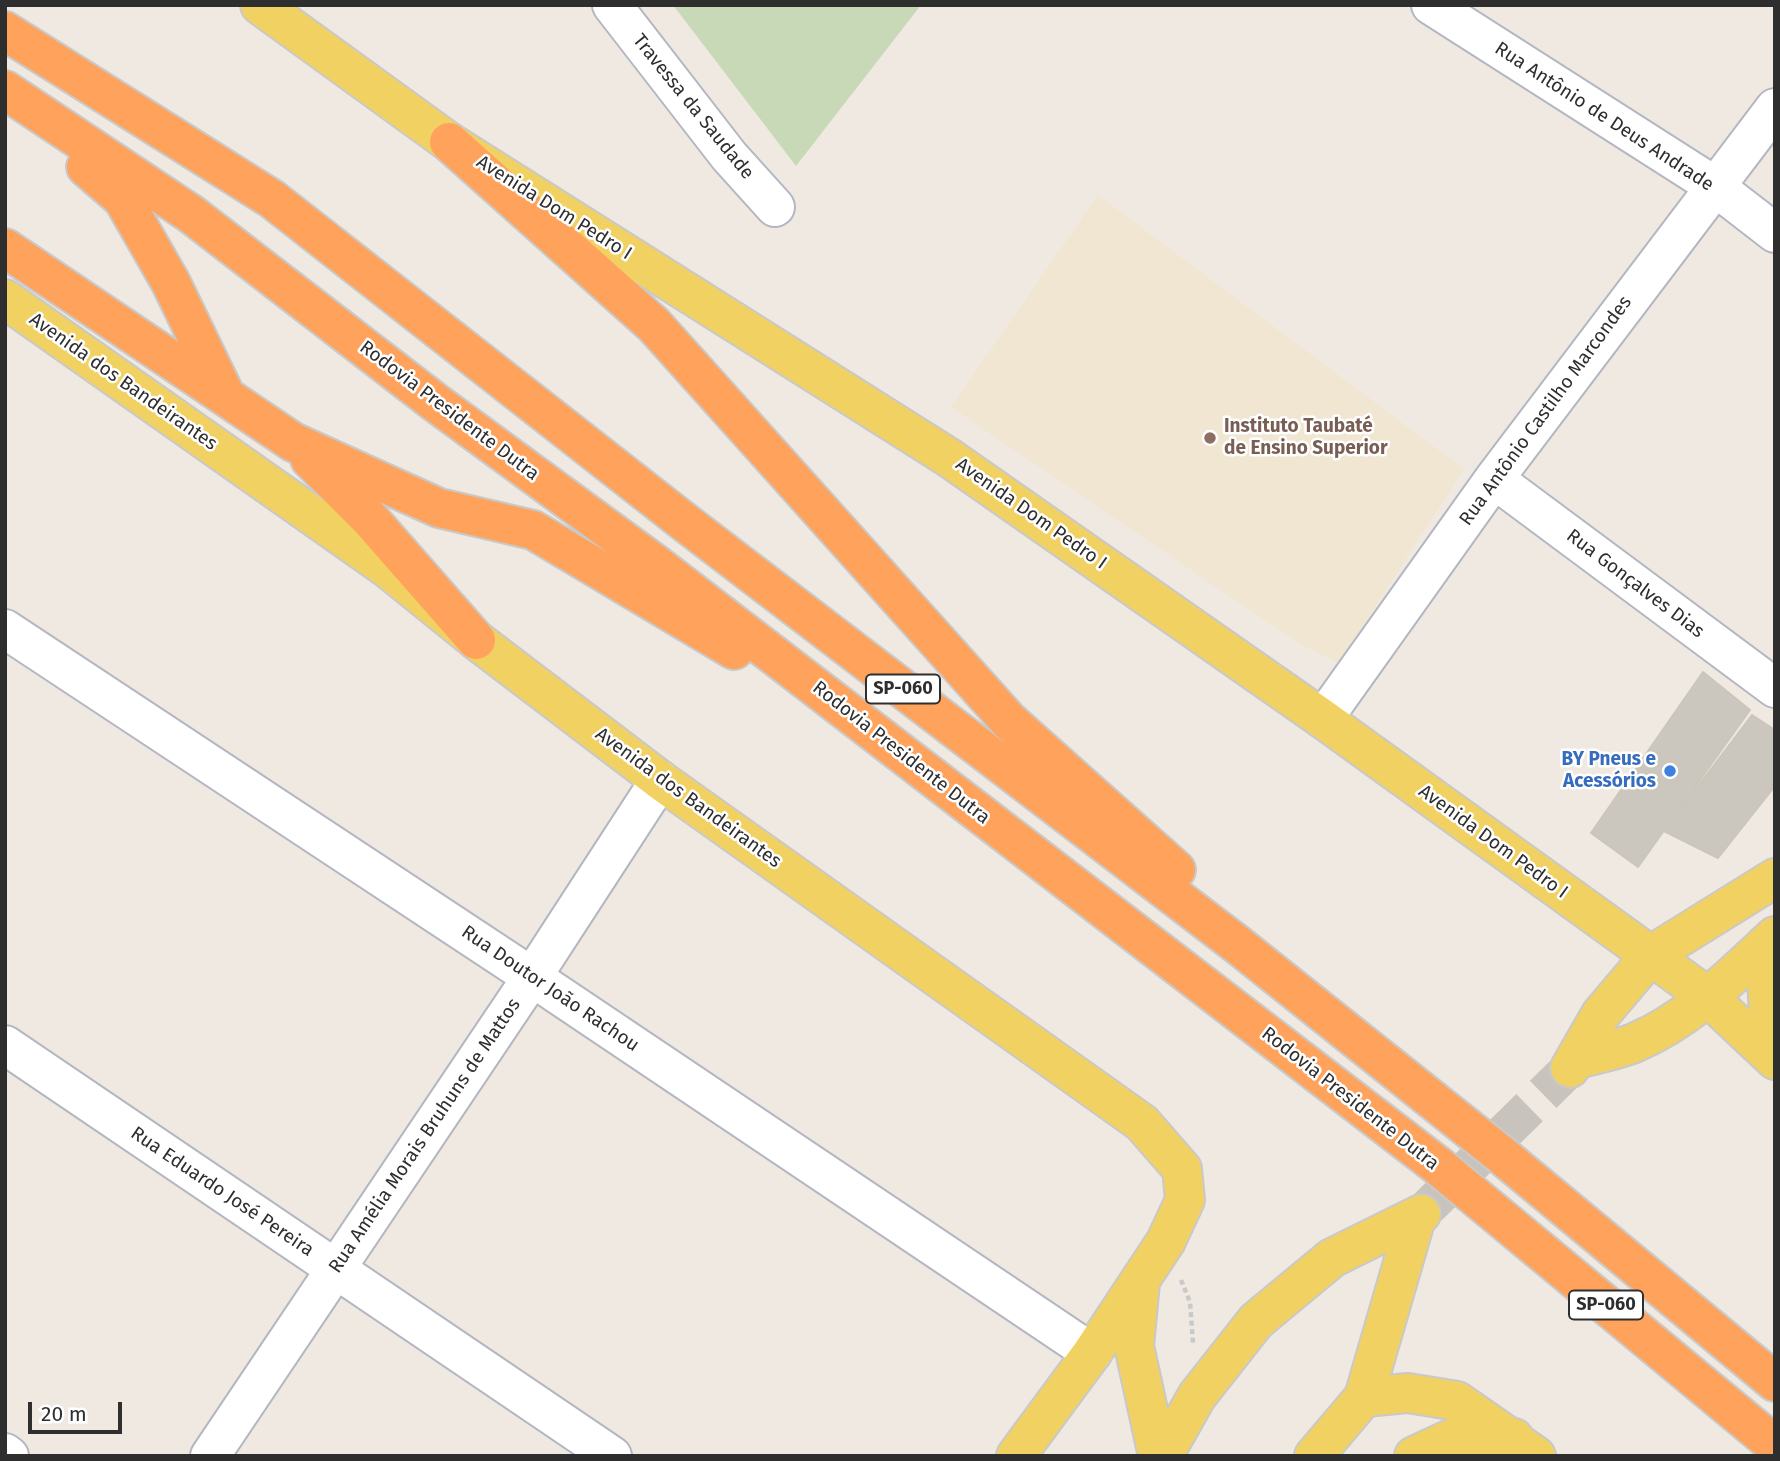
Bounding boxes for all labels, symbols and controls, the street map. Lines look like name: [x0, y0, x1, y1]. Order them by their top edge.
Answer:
street label: Travessa da Saudade: [627, 30, 759, 184]
street label: Rua Antônio de Deus Andrade: [1490, 38, 1718, 196]
street label: Avenida Dom Pedro I: [472, 151, 636, 265]
street label: Rua Antônio Castilho Marcondes: [1455, 292, 1637, 530]
street label: Avenida dos Bandeirantes: [25, 308, 221, 456]
street label: Rodovia Presidente Dutra: [355, 336, 543, 486]
place label: Instituto Taubaté de Ensino Superior: [1224, 416, 1388, 460]
marker: Instituto Taubaté de Ensino Superior: [1202, 430, 1218, 446]
street label: Avenida Dom Pedro I: [951, 453, 1111, 575]
street label: Rua Gonçalves Dias: [1562, 525, 1708, 643]
road number: SP-060: [866, 674, 940, 704]
street label: Rodovia Presidente Dutra: [808, 677, 994, 829]
street label: Avenida dos Bandeirantes: [591, 723, 785, 873]
place label: BY Pneus e Acessórios: [1562, 749, 1656, 793]
marker: BY Pneus e Acessórios: [1662, 763, 1678, 779]
street label: Avenida Dom Pedro I: [1414, 780, 1572, 904]
street label: Rua Doutor João Rachou: [457, 921, 643, 1057]
street label: Rua Amélia Morais Bruhuns de Mattos: [324, 994, 526, 1278]
street label: Rodovia Presidente Dutra: [1257, 1023, 1443, 1175]
street label: Rua Eduardo José Pereira: [126, 1122, 318, 1262]
road number: SP-060: [1569, 1290, 1643, 1320]
scale bar: [32, 1388, 126, 1432]
text: 20 m: [41, 1401, 87, 1427]

